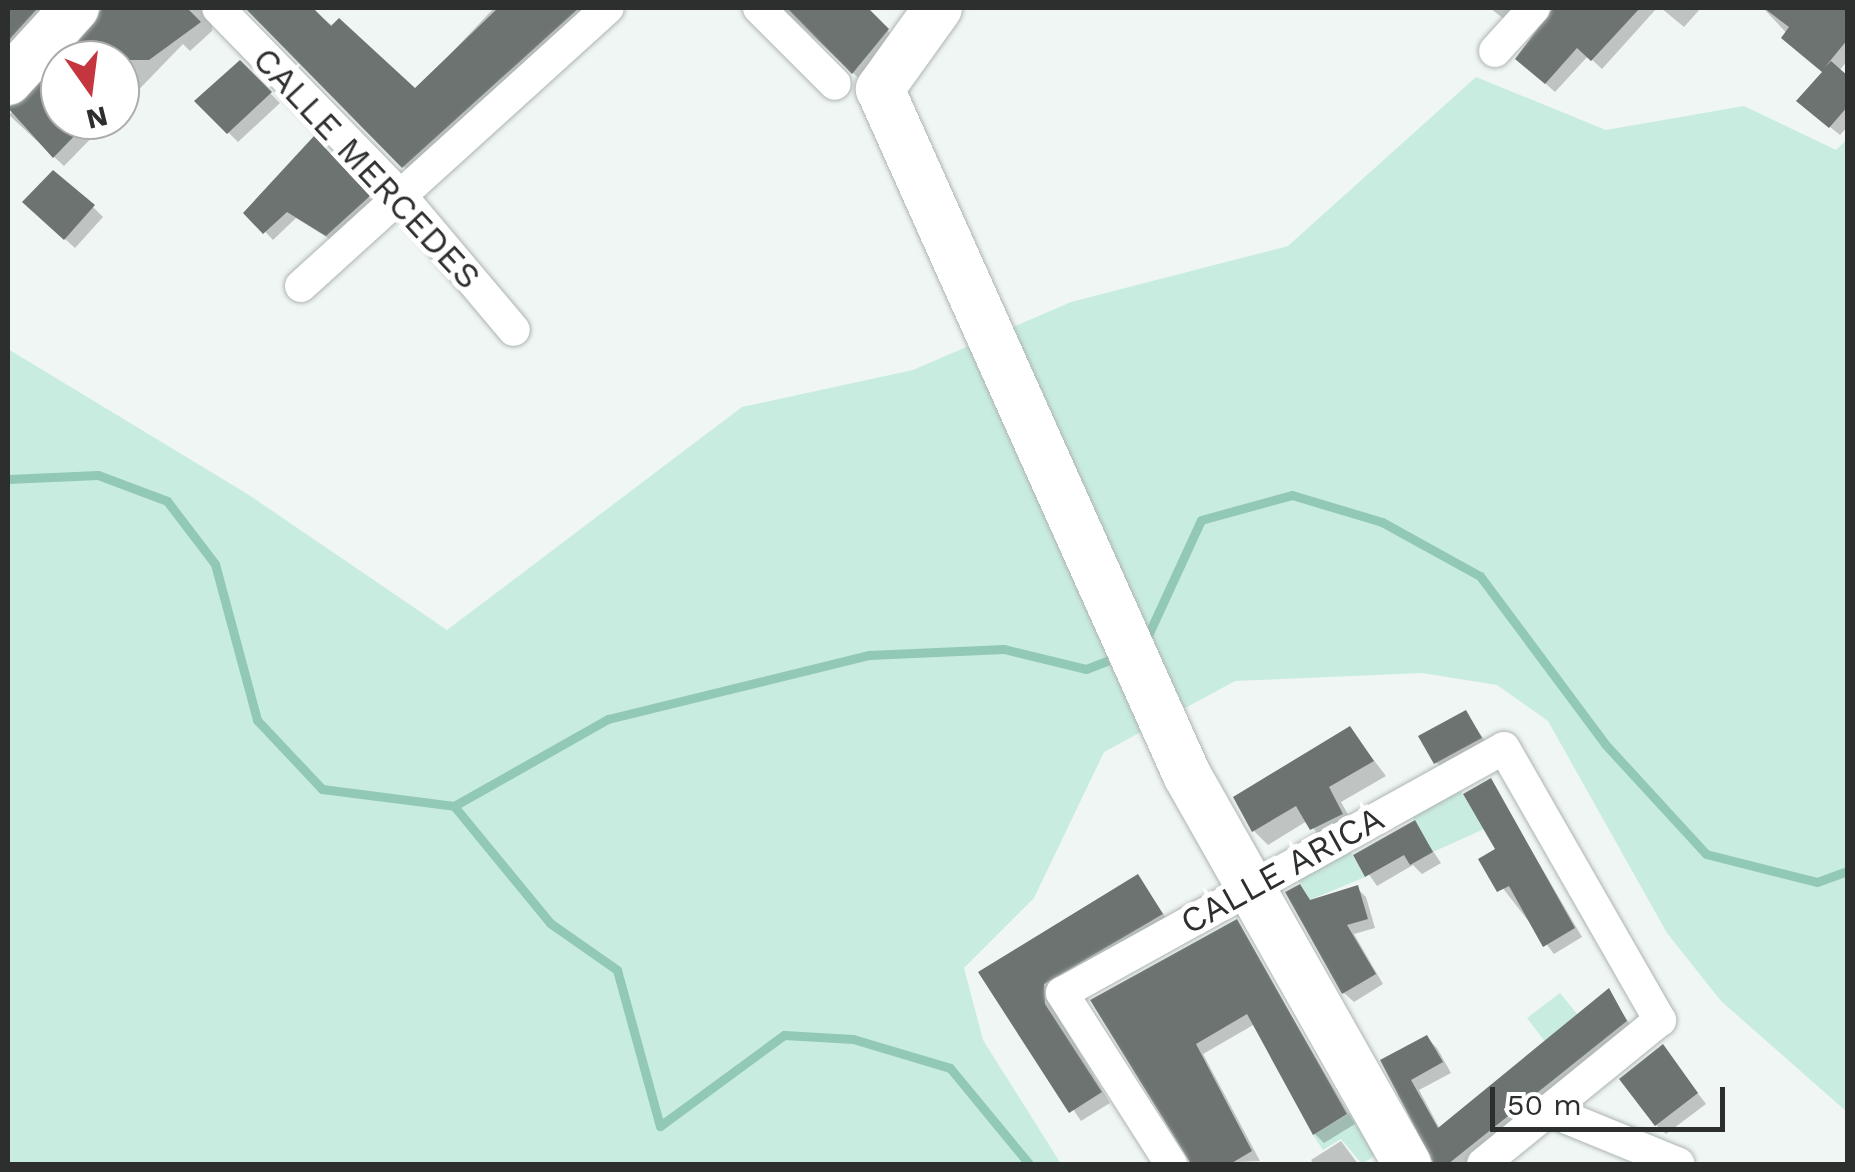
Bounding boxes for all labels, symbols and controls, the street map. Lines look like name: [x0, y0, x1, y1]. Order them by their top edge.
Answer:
street label: CALLE MERCEDES: [244, 39, 490, 297]
north arrow: [40, 40, 140, 140]
text: N: [83, 99, 111, 136]
street label: CALLE ARICA: [1173, 797, 1391, 943]
scale bar: [1495, 1067, 1730, 1129]
text: 50 m: [1507, 1087, 1582, 1122]

